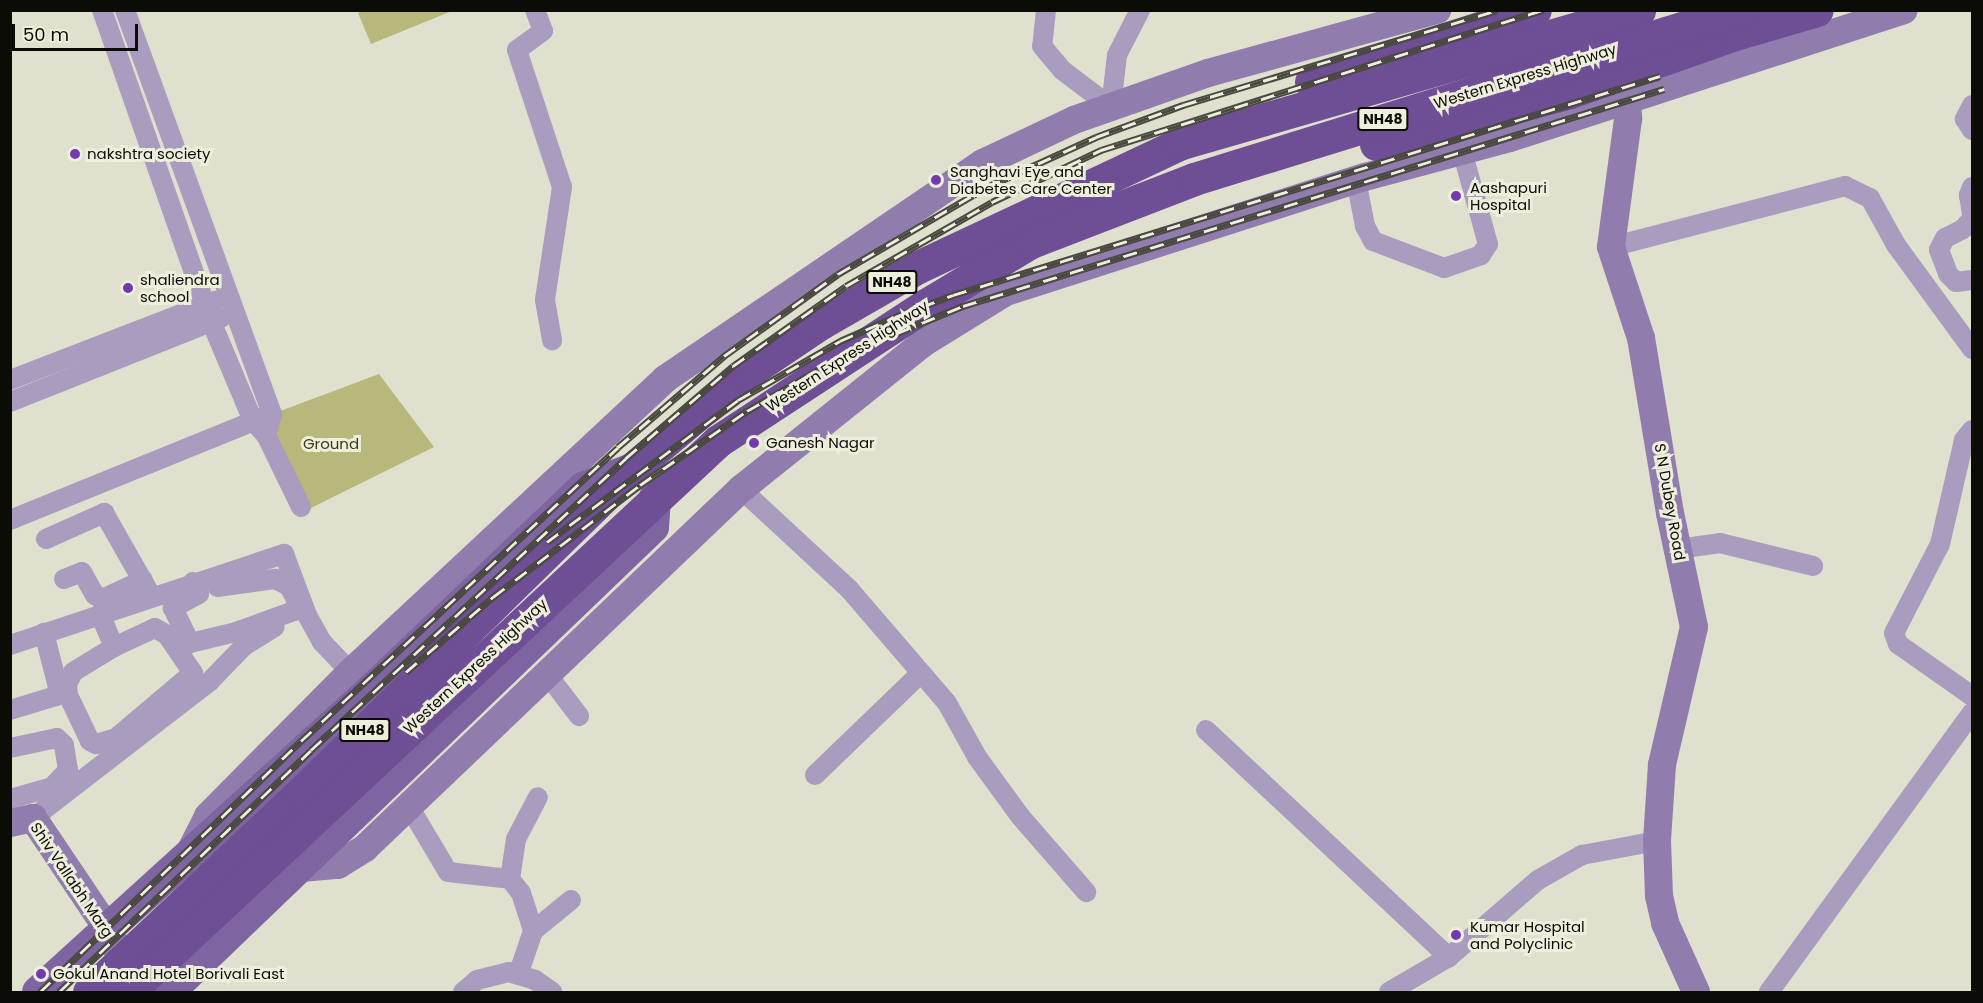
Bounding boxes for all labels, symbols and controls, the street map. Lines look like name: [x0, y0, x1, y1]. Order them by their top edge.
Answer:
scale bar: [15, 12, 141, 50]
text: 50 m: [23, 22, 69, 47]
street label: Western Express Highway: [1432, 40, 1618, 112]
road number: NH48: [1356, 108, 1410, 130]
place label: nakshtra society: [87, 145, 211, 163]
marker: nakshtra society: [68, 147, 82, 161]
place label: Sanghavi Eye and Diabetes Care Center: [950, 162, 1112, 197]
marker: Sanghavi Eye and Diabetes Care Center: [927, 171, 945, 189]
place label: Aashapuri Hospital: [1470, 178, 1547, 213]
marker: Aashapuri Hospital: [1447, 187, 1465, 205]
place label: shaliendra school: [140, 270, 220, 305]
road number: NH48: [865, 271, 919, 293]
marker: shaliendra school: [121, 281, 135, 295]
street label: Western Express Highway: [762, 297, 932, 415]
place label: Ganesh Nagar: [766, 434, 875, 452]
park label: Ground: [303, 435, 359, 453]
marker: Ganesh Nagar: [747, 436, 761, 450]
street label: S N Dubey Road: [1651, 442, 1689, 562]
street label: Western Express Highway: [399, 595, 551, 737]
road number: NH48: [338, 719, 392, 741]
street label: Shiv Vallabh Marg: [27, 819, 117, 941]
place label: Kumar Hospital and Polyclinic: [1470, 917, 1585, 952]
marker: Kumar Hospital and Polyclinic: [1447, 926, 1465, 944]
place label: Gokul Anand Hotel Borivali East: [53, 965, 284, 983]
marker: Gokul Anand Hotel Borivali East: [34, 967, 48, 981]

